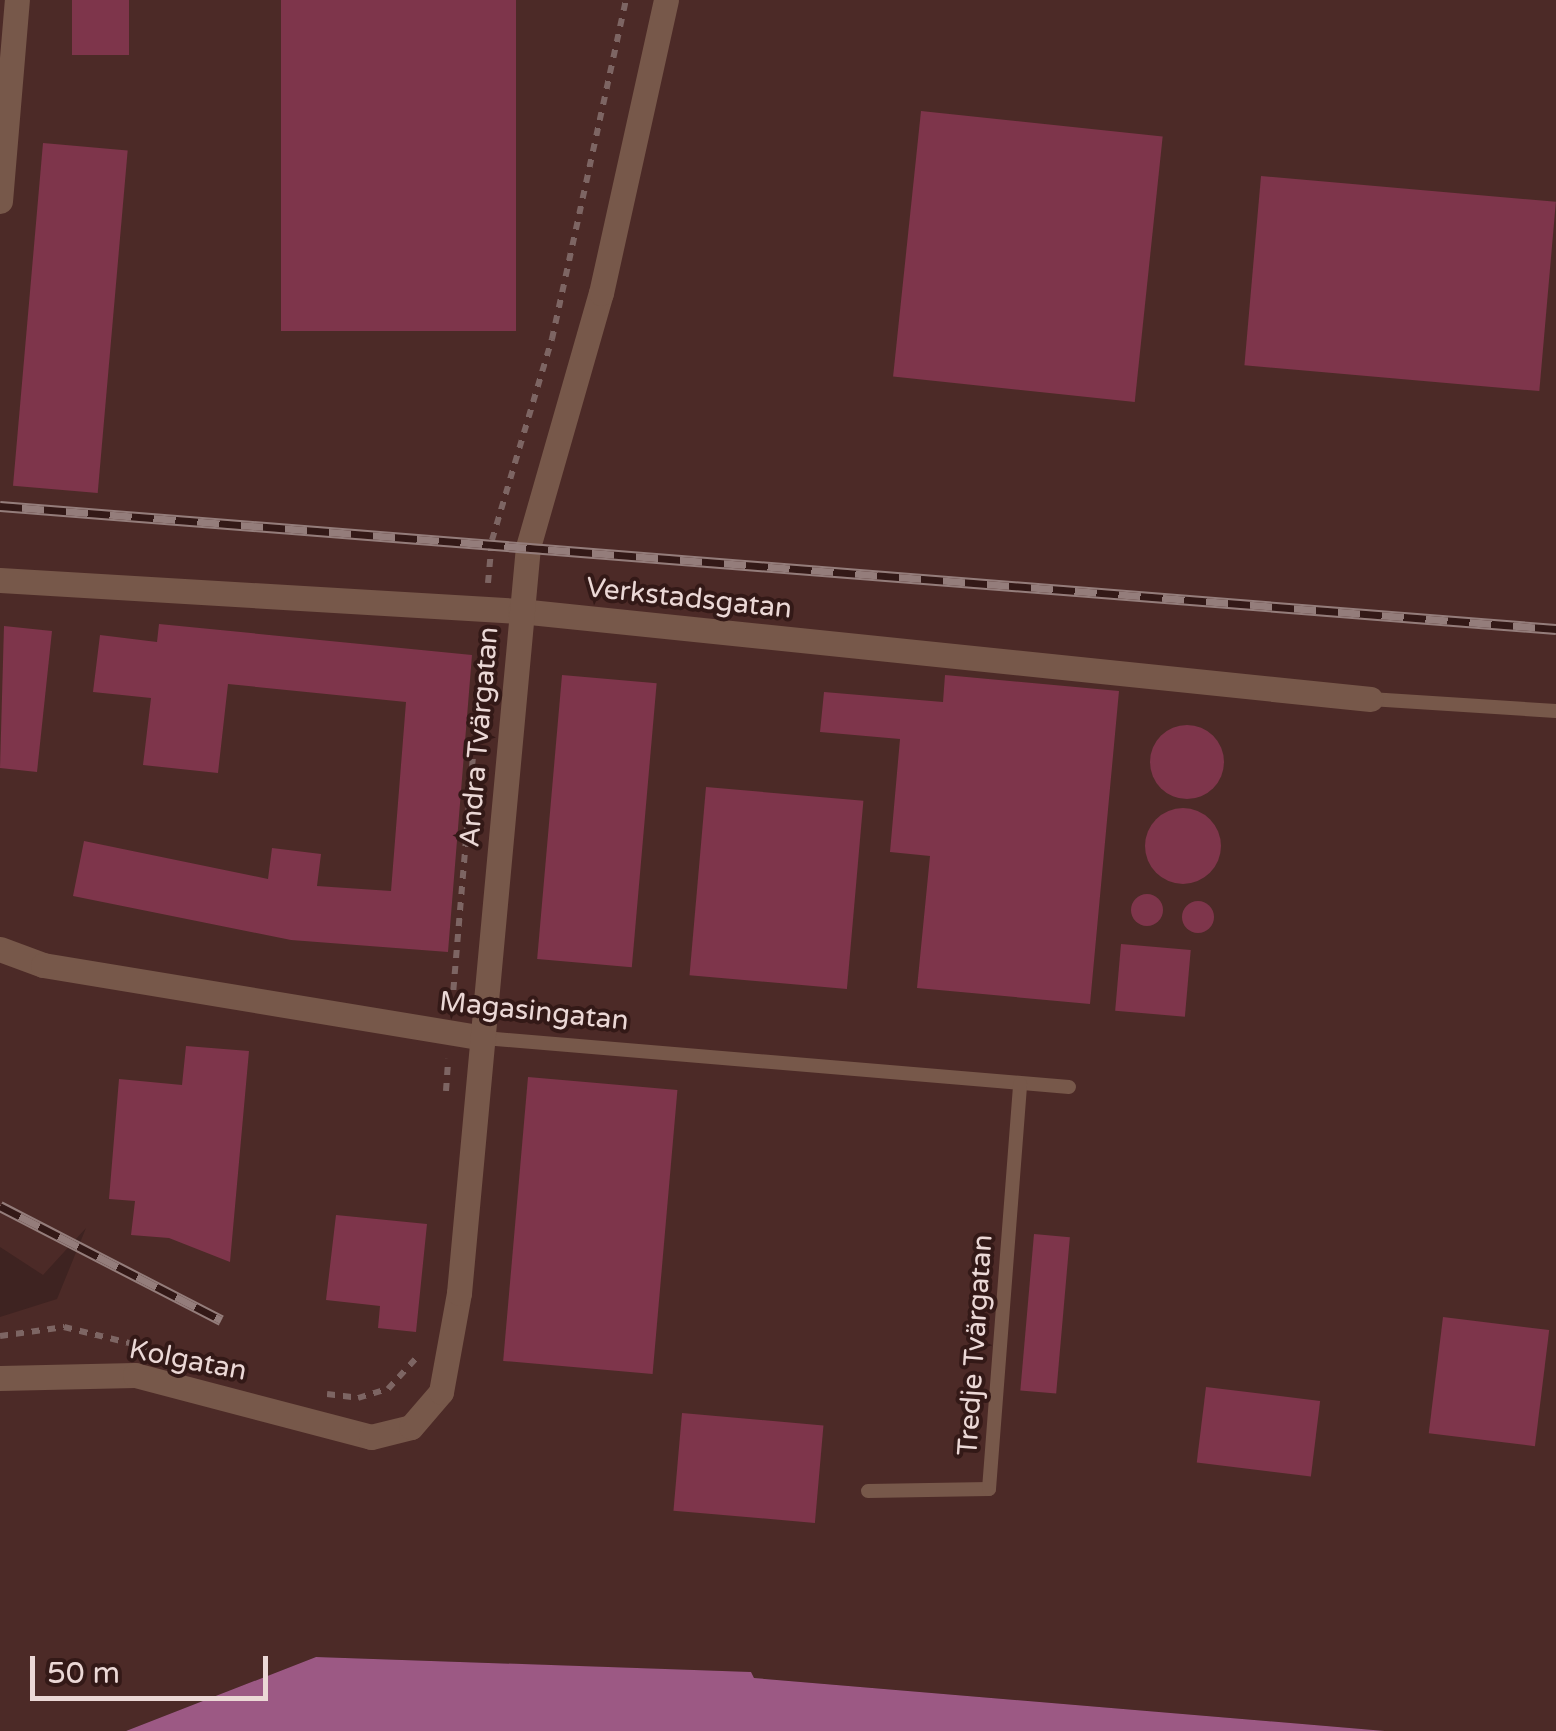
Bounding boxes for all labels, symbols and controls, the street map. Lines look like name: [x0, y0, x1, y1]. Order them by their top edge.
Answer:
street label: Verkstadsgatan: [584, 570, 794, 626]
street label: Andra Tvärgatan: [453, 625, 505, 849]
street label: Magasingatan: [438, 984, 630, 1038]
street label: Tredje Tvärgatan: [951, 1233, 999, 1457]
street label: Kolgatan: [126, 1332, 250, 1388]
scale bar: [35, 1636, 272, 1698]
text: 50 m: [47, 1655, 120, 1692]

